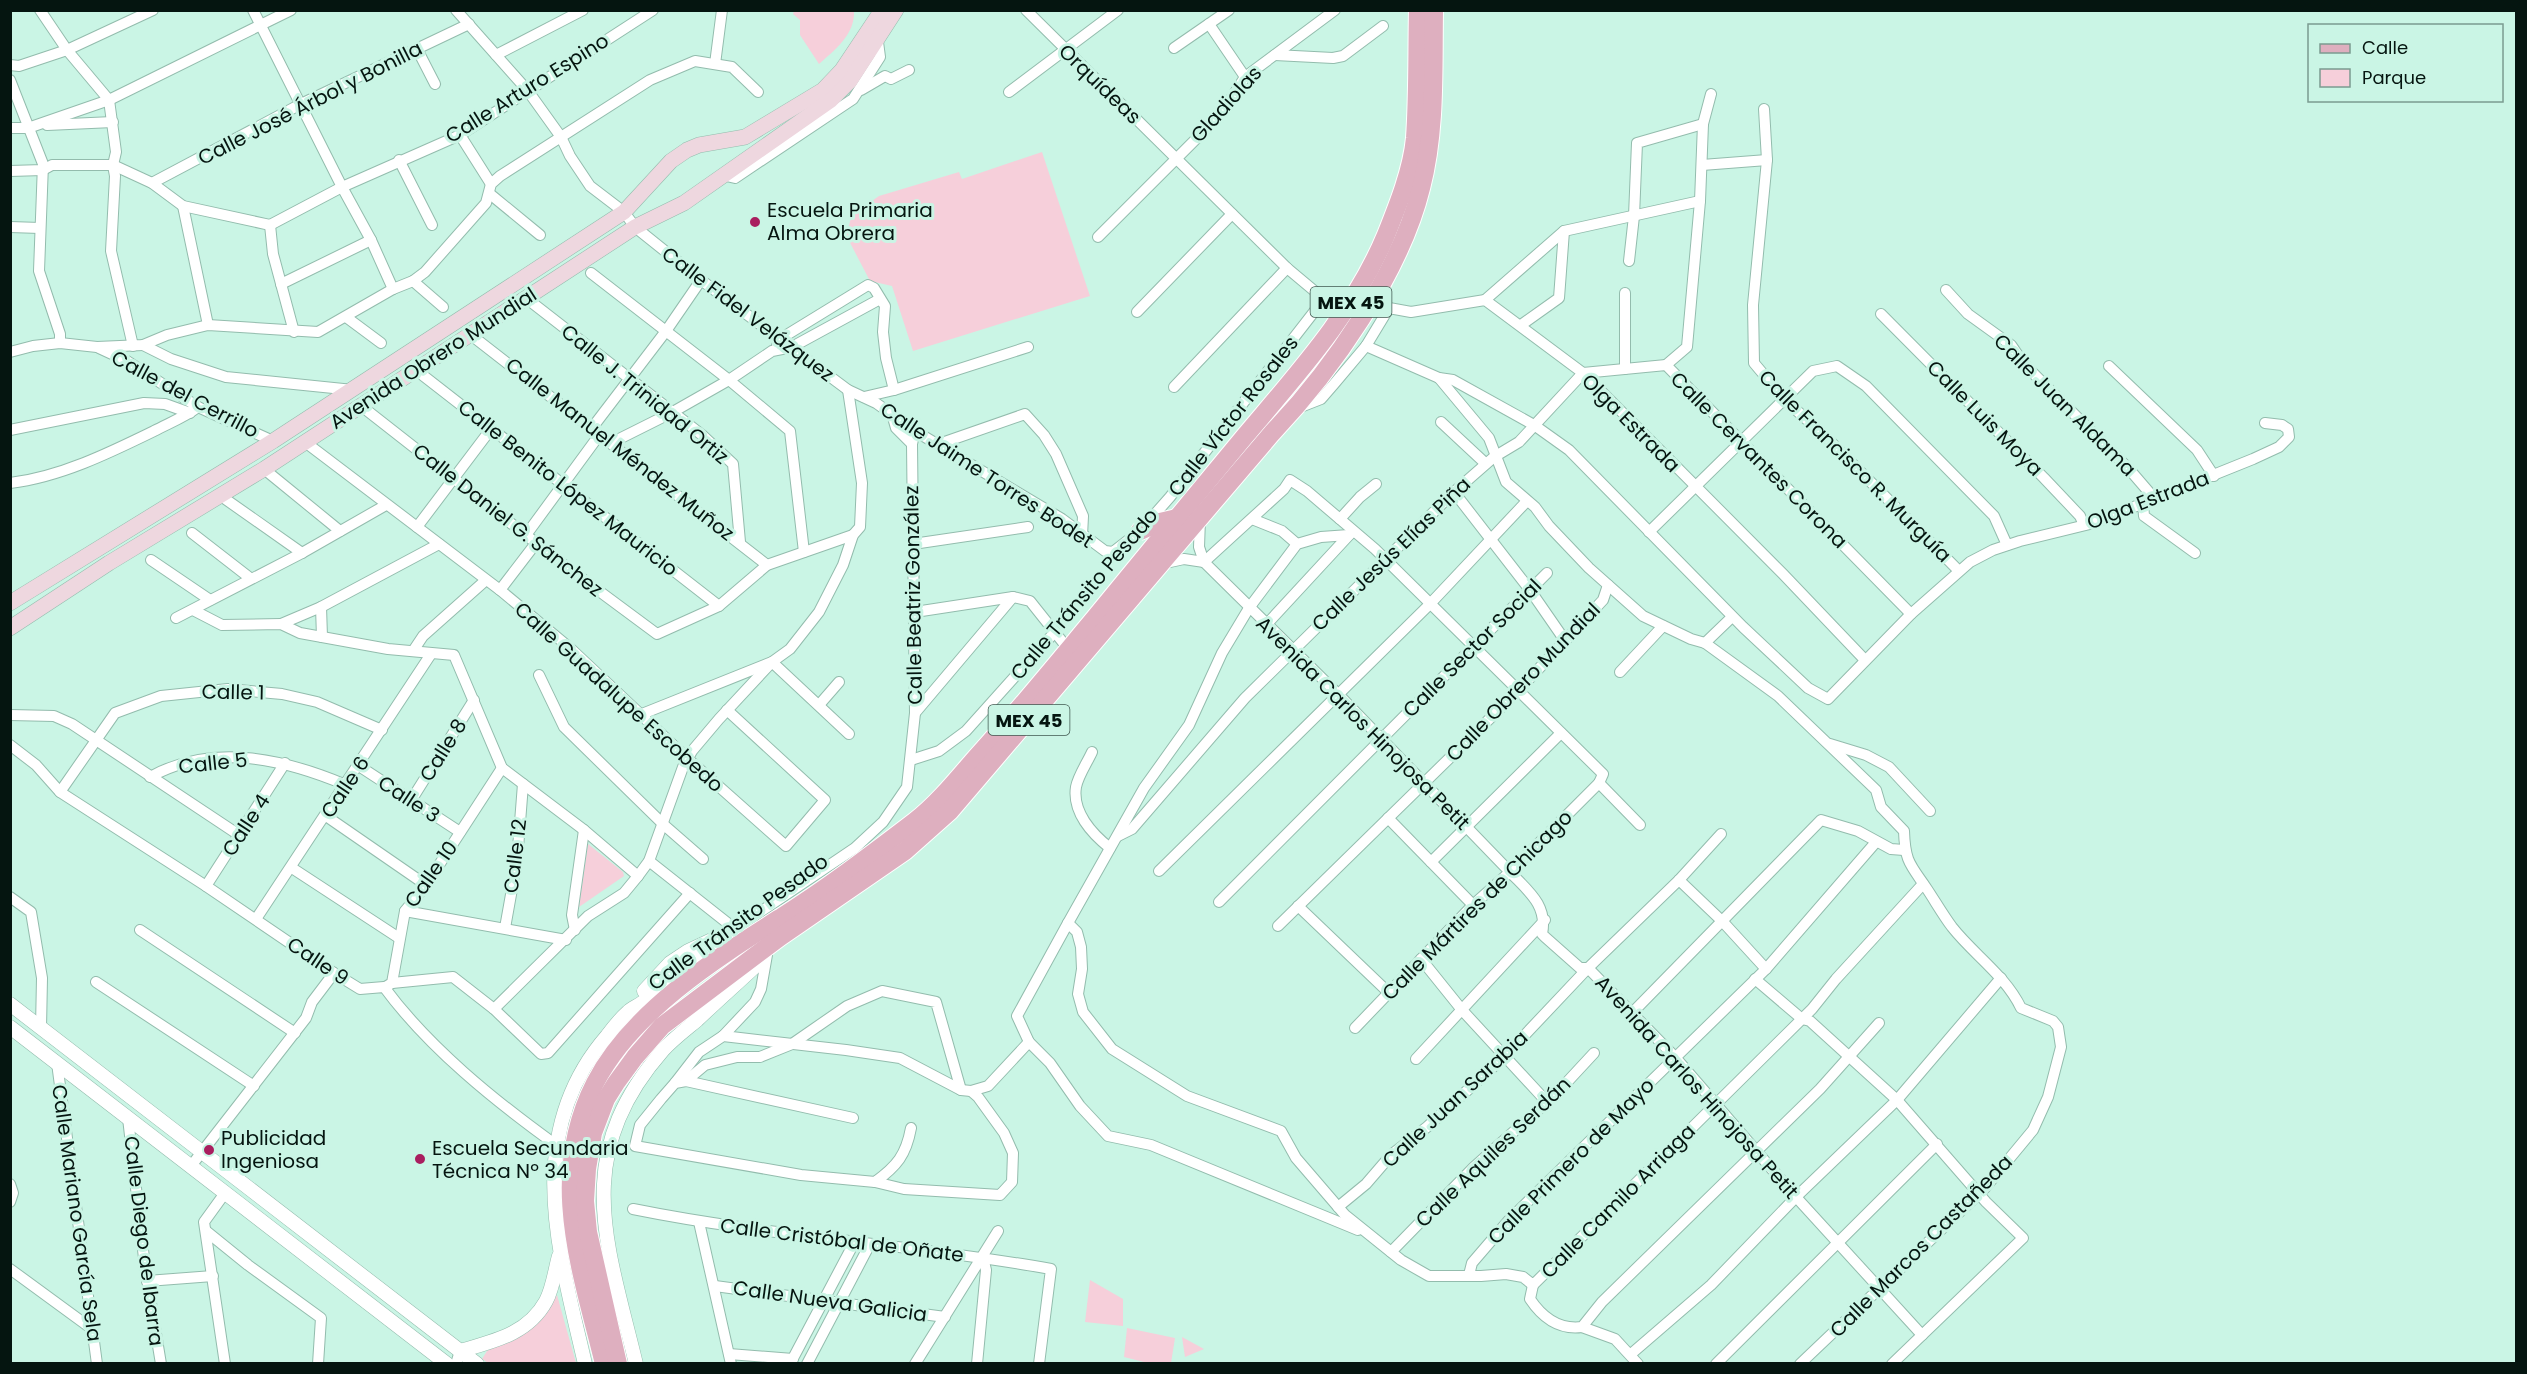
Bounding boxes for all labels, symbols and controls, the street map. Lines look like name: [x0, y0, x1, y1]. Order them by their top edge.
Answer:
legend: [2308, 24, 2503, 102]
street label: Calle Arturo Espino: [440, 26, 614, 150]
street label: Calle José Árbol y Bonilla: [193, 34, 427, 172]
text: Calle: [2362, 35, 2408, 60]
street label: Orquídeas: [1053, 38, 1147, 130]
street label: Gladiolas: [1184, 60, 1268, 148]
text: Parque: [2362, 65, 2426, 90]
place label: Escuela Primaria Alma Obrera: [767, 196, 933, 247]
marker: Escuela Primaria Alma Obrera: [748, 215, 762, 229]
street label: Calle Fidel Velázquez: [656, 240, 840, 388]
street label: Avenida Obrero Mundial: [324, 280, 542, 436]
road number: MEX 45: [1310, 287, 1392, 317]
street label: Calle J. Trinidad Ortiz: [555, 318, 735, 470]
street label: Calle Juan Aldama: [1988, 328, 2142, 482]
street label: Calle Víctor Rosales: [1161, 330, 1305, 502]
street label: Calle del Cerrillo: [106, 343, 264, 445]
street label: Calle Manuel Méndez Muñoz: [500, 351, 740, 547]
street label: Calle Luis Moya: [1921, 354, 2049, 482]
street label: Calle Francisco R. Murguía: [1752, 363, 1958, 569]
street label: Calle Cervantes Corona: [1664, 365, 1854, 555]
street label: Olga Estrada: [1575, 367, 1687, 479]
street label: Calle Benito López Mauricio: [452, 393, 684, 583]
street label: Calle Jaime Torres Bodet: [875, 395, 1099, 555]
street label: Calle Daniel G. Sánchez: [407, 437, 609, 603]
street label: Olga Estrada: [2083, 464, 2213, 536]
street label: Calle Jesús Elías Piña: [1305, 471, 1477, 637]
street label: Calle Beatriz González: [897, 485, 929, 705]
street label: Calle Tránsito Pesado: [1004, 502, 1164, 686]
street label: Calle Sector Social: [1396, 572, 1548, 724]
street label: Calle Guadalupe Escobedo: [508, 595, 730, 799]
street label: Calle Obrero Mundial: [1440, 596, 1606, 768]
street label: Avenida Carlos Hinojosa Petit: [1250, 610, 1476, 836]
street label: Calle 1: [201, 677, 265, 707]
road number: MEX 45: [988, 705, 1070, 735]
street label: Calle 8: [413, 713, 473, 787]
street label: Calle 5: [177, 745, 249, 781]
street label: Calle 6: [314, 750, 376, 824]
street label: Calle 3: [373, 769, 445, 829]
street label: Calle 4: [215, 788, 277, 862]
street label: Calle Mártires de Chicago: [1376, 804, 1578, 1006]
street label: Calle 12: [497, 817, 533, 895]
street label: Calle 10: [398, 835, 464, 913]
street label: Calle Tránsito Pesado: [642, 847, 834, 997]
street label: Calle 9: [282, 930, 354, 992]
street label: Avenida Carlos Hinojosa Petit: [1589, 969, 1805, 1205]
street label: Calle Juan Sarabia: [1376, 1024, 1534, 1174]
street label: Calle Aquiles Serdán: [1409, 1070, 1577, 1234]
street label: Calle Primero de Mayo: [1481, 1071, 1661, 1251]
street label: Calle Mariano García Sela: [45, 1083, 109, 1343]
street label: Calle Camilo Arriaga: [1535, 1118, 1701, 1284]
place label: Publicidad Ingeniosa: [221, 1124, 326, 1175]
street label: Calle Diego de Ibarra: [117, 1134, 171, 1348]
place label: Escuela Secundaria Técnica Nº 34: [432, 1134, 629, 1185]
marker: Publicidad Ingeniosa: [202, 1143, 216, 1157]
street label: Calle Marcos Castañeda: [1823, 1148, 2019, 1344]
marker: Escuela Secundaria Técnica Nº 34: [413, 1152, 427, 1166]
street label: Calle Cristóbal de Oñate: [719, 1211, 965, 1269]
street label: Calle Nueva Galicia: [731, 1274, 929, 1328]

